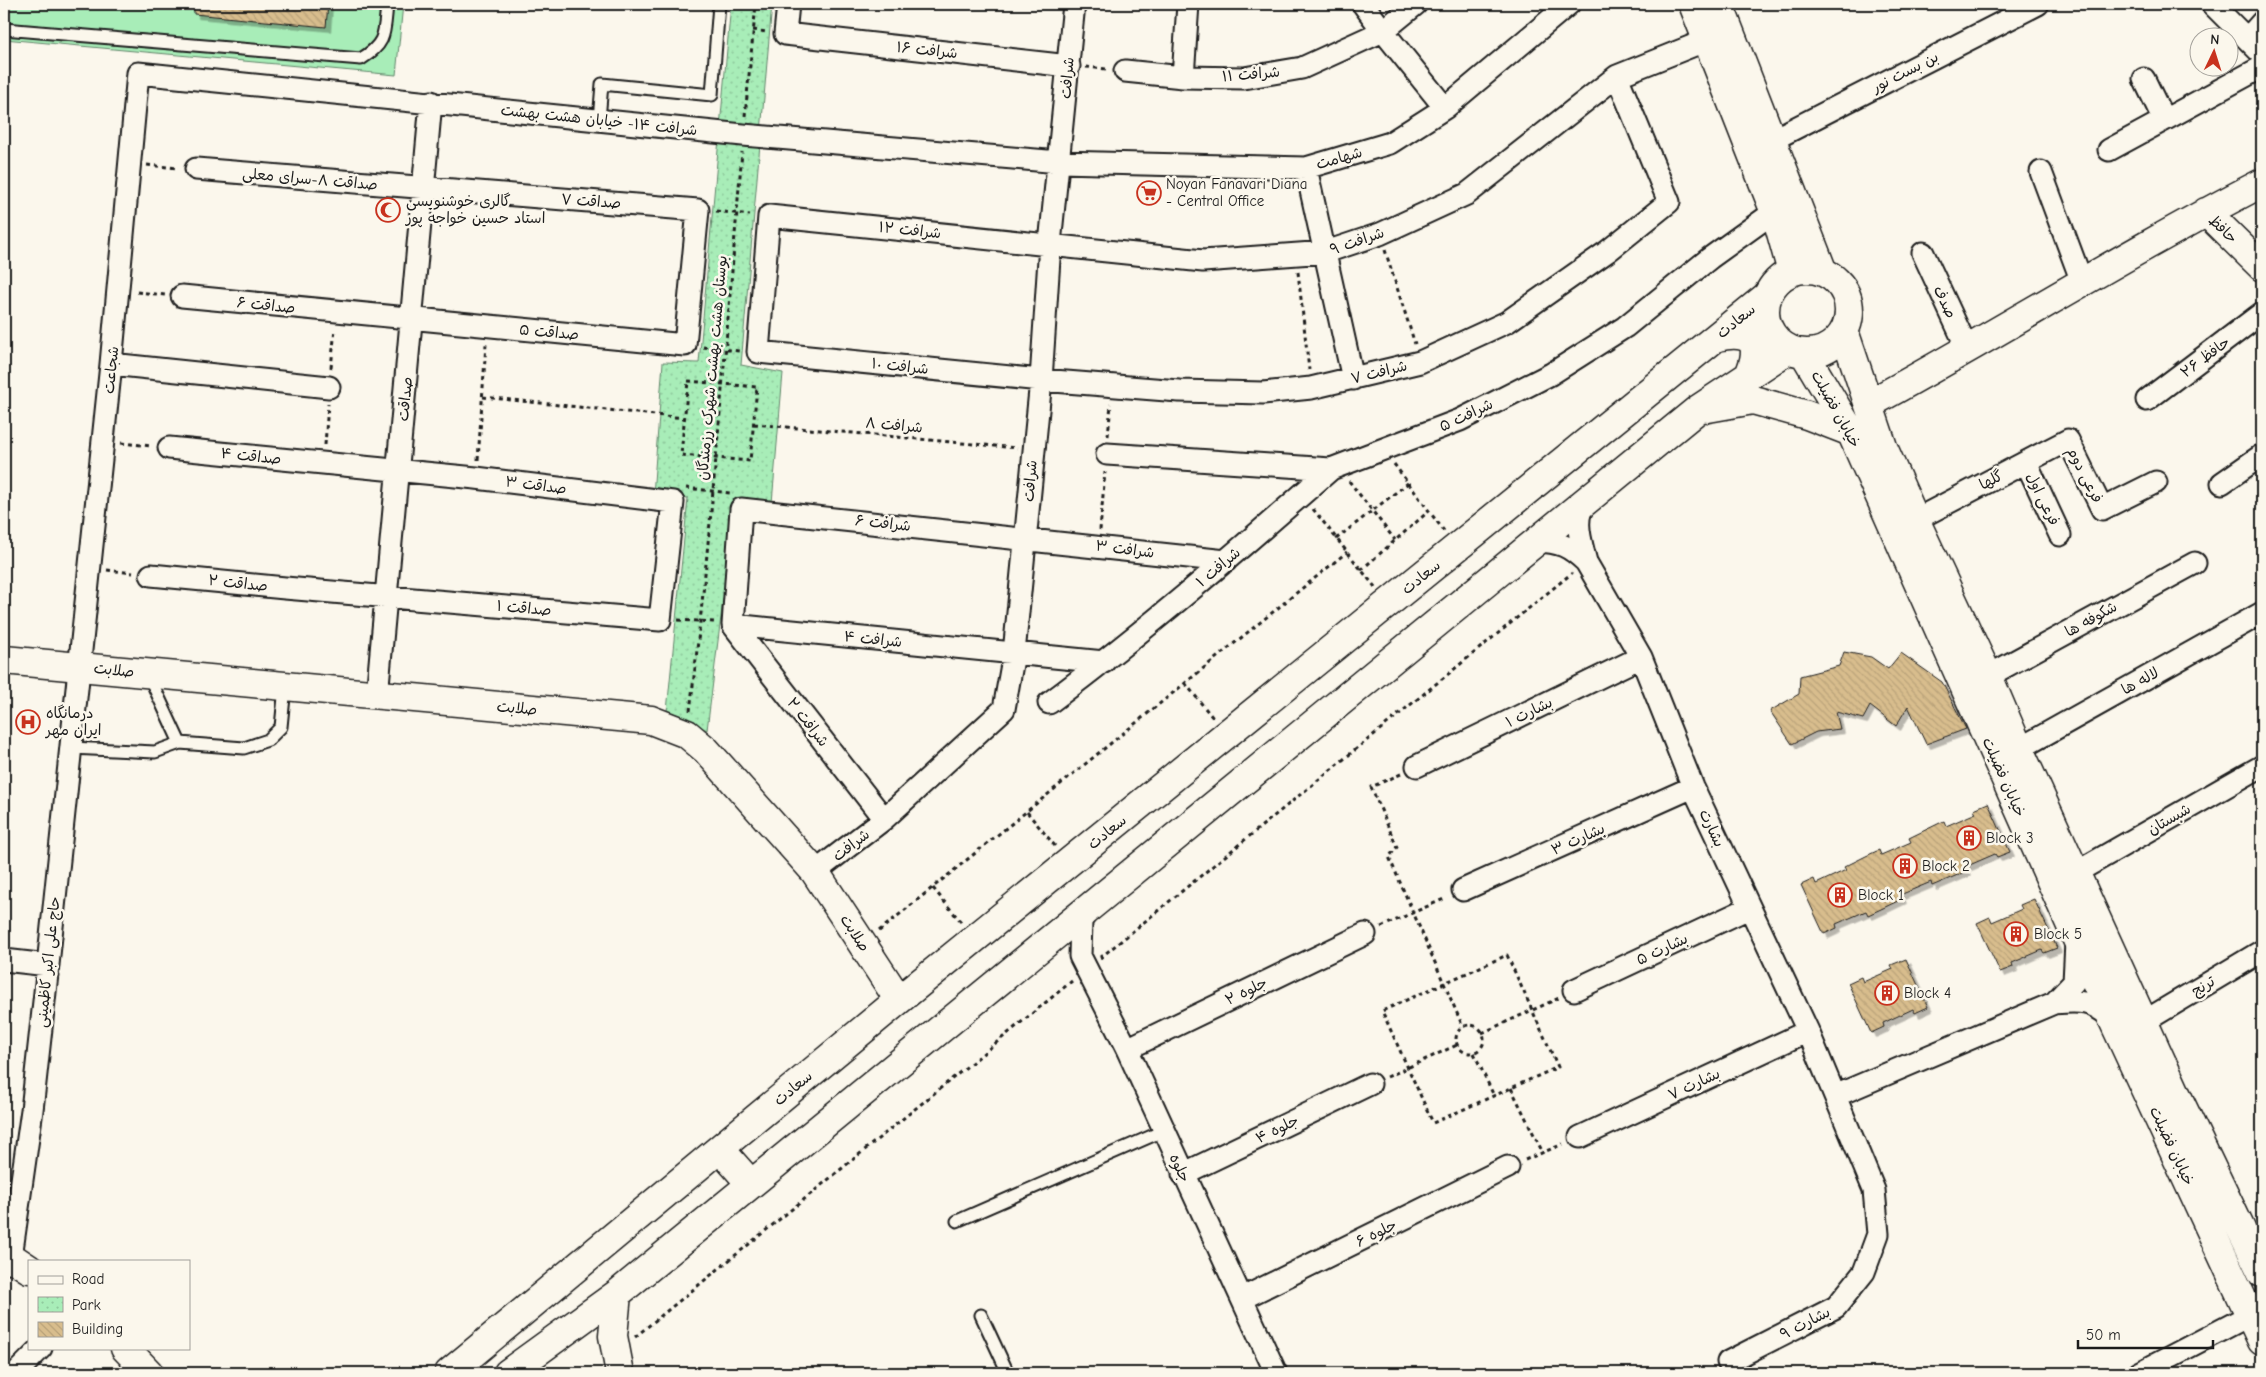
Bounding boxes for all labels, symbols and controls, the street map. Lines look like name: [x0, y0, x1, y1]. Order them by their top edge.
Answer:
north arrow: [2188, 28, 2238, 78]
text: N: [2210, 31, 2220, 48]
street label: شرافت ۱۶: [895, 38, 959, 62]
street label: بن بست نور: [1868, 47, 1941, 97]
street label: شرافت: [1056, 56, 1078, 100]
street label: شرافت ۱۱: [1221, 63, 1281, 85]
street label: شرافت ۱۴- خیابان هشت بهشت: [500, 101, 698, 139]
street label: شهامت: [1314, 143, 1364, 173]
street label: صداقت ۸-سرای معلی: [241, 164, 378, 195]
place label: Noyan Fanavari Diana - Central Office: [1166, 175, 1308, 210]
supermarket icon: Noyan Fanavari Diana - Central Office: [1136, 180, 1162, 206]
street label: صداقت ۷: [560, 190, 622, 212]
place label: گالری خوشنویسی استاد حسین خواجه پور: [405, 192, 545, 228]
mosque icon: گالری خوشنویسی استاد حسین خواجه پور: [375, 197, 401, 223]
street label: حافظ: [2205, 211, 2241, 247]
street label: شرافت ۱۲: [878, 218, 942, 242]
street label: شرافت ۹: [1327, 223, 1387, 259]
street label: بوستان هشت بهشت شهرک رزمندگان: [693, 255, 731, 481]
street label: صدف: [1930, 283, 1960, 321]
street label: صداقت ۶: [236, 293, 296, 317]
street label: سعادت: [1713, 300, 1759, 342]
street label: صداقت ۵: [518, 320, 580, 344]
street label: حافظ ۲۶: [2177, 333, 2233, 381]
street label: شجاعت: [100, 345, 122, 395]
street label: شرافت ۱۰: [871, 354, 929, 378]
street label: شرافت ۷: [1349, 356, 1409, 388]
street label: خیابان فضیلت: [1808, 367, 1864, 451]
street label: صداقت: [394, 376, 416, 422]
street label: شرافت ۵: [1436, 395, 1496, 435]
street label: شرافت ۸: [865, 414, 923, 436]
street label: صداقت ۴: [220, 444, 282, 468]
street label: فرعی دوم: [2061, 444, 2107, 507]
street label: شرافت: [1019, 459, 1041, 503]
street label: گلها: [1976, 467, 2006, 493]
street label: فرعی اول: [2022, 470, 2064, 529]
street label: صداقت ۳: [504, 472, 568, 498]
street label: شرافت ۶: [854, 511, 912, 535]
street label: شرافت ۳: [1094, 536, 1156, 562]
street label: شرافت ۱: [1192, 543, 1244, 591]
street label: سعادت: [1398, 556, 1444, 598]
street label: صداقت ۲: [207, 571, 269, 595]
street label: صداقت ۱: [496, 597, 552, 619]
street label: شکوفه ها: [2062, 597, 2120, 641]
street label: شرافت ۴: [843, 627, 903, 651]
street label: صلابت: [93, 659, 135, 681]
street label: لاله ها: [2118, 663, 2162, 699]
street label: بشارت ۱: [1503, 693, 1555, 731]
street label: شرافت ۲: [783, 694, 833, 750]
street label: صلابت: [496, 697, 538, 719]
place label: درمانگاه ایران مهر: [44, 704, 101, 739]
hospital icon: درمانگاه ایران مهر: [15, 709, 41, 735]
street label: خیابان فضیلت: [1978, 734, 2030, 820]
street label: شبستان: [2144, 799, 2194, 839]
street label: بشارت: [1695, 806, 1729, 850]
street label: سعادت: [1084, 811, 1130, 853]
street label: بشارت ۳: [1548, 819, 1608, 859]
street label: شرافت: [829, 825, 873, 865]
building icon: Block 3: [1956, 825, 1982, 851]
place label: Block 3: [1986, 829, 2034, 847]
building icon: Block 2: [1892, 853, 1918, 879]
place label: Block 2: [1922, 857, 1970, 875]
building icon: Block 1: [1827, 882, 1853, 908]
place label: Block 1: [1858, 886, 1904, 904]
street label: حاج علی اکبر کاظمینی: [32, 896, 65, 1028]
street label: صلابت: [836, 911, 874, 955]
building icon: Block 5: [2003, 921, 2029, 947]
place label: Block 5: [2034, 925, 2082, 943]
street label: بشارت ۵: [1633, 929, 1691, 969]
street label: ترنج: [2188, 972, 2219, 1001]
street label: جلوه ۲: [1222, 973, 1270, 1010]
building icon: Block 4: [1874, 980, 1900, 1006]
place label: Block 4: [1904, 984, 1951, 1002]
street label: بشارت ۷: [1665, 1064, 1723, 1104]
street label: سعادت: [770, 1067, 816, 1109]
street label: خیابان فضیلت: [2146, 1104, 2198, 1188]
street label: جلوه ۴: [1253, 1111, 1302, 1148]
street label: جلوه: [1165, 1151, 1194, 1186]
street label: جلوه ۶: [1353, 1215, 1400, 1252]
legend: [28, 1260, 190, 1350]
text: Road: [72, 1270, 104, 1288]
text: Park: [72, 1296, 101, 1314]
street label: بشارت ۹: [1777, 1303, 1833, 1343]
scale bar: [2078, 1317, 2214, 1349]
text: Building: [72, 1320, 123, 1338]
text: 50 m: [2086, 1326, 2121, 1344]

